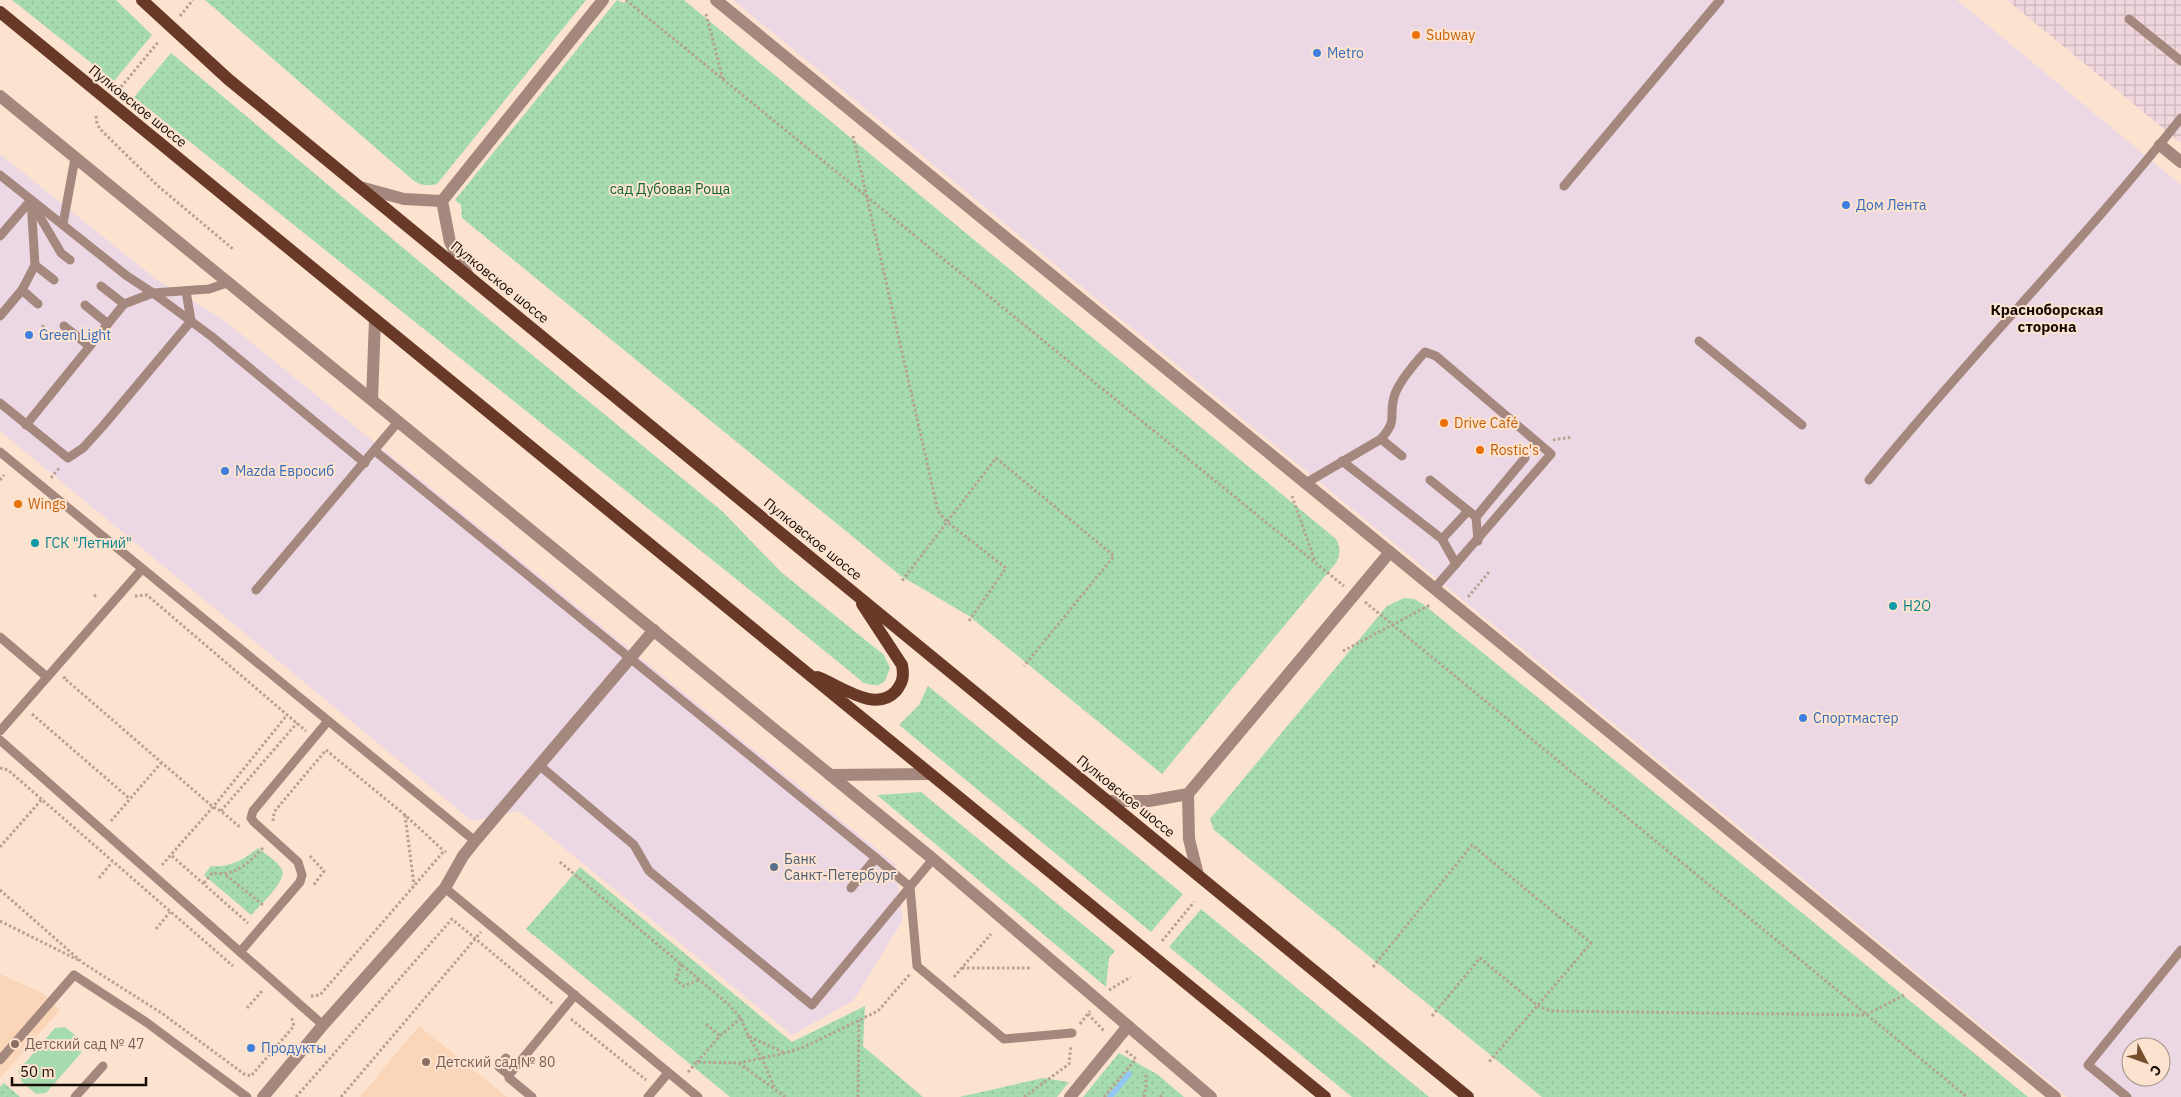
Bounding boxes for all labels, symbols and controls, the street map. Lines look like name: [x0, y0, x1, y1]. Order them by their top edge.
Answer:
place label: Subway: [1426, 26, 1475, 44]
marker: Subway: [1410, 29, 1422, 41]
place label: Metro: [1327, 44, 1364, 62]
marker: Metro: [1311, 47, 1323, 59]
street label: Пулковское шоссе: [85, 61, 191, 151]
park label: сад Дубовая Роща: [610, 180, 731, 198]
place label: Дом Лента: [1856, 196, 1927, 214]
marker: Дом Лента: [1840, 199, 1852, 211]
street label: Пулковское шоссе: [447, 237, 553, 327]
district label: Красноборская сторона: [1991, 300, 2103, 336]
place label: Green Light: [39, 326, 111, 344]
marker: Green Light: [23, 329, 35, 341]
place label: Drive Café: [1454, 414, 1518, 432]
marker: Drive Café: [1438, 417, 1450, 429]
place label: Rostic's: [1490, 441, 1539, 459]
marker: Rostic's: [1474, 444, 1486, 456]
place label: Mazda Евросиб: [235, 462, 334, 480]
marker: Mazda Евросиб: [219, 465, 231, 477]
street label: Пулковское шоссе: [760, 494, 866, 584]
place label: Wings: [28, 495, 66, 513]
marker: Wings: [12, 498, 24, 510]
place label: ГСК "Летний": [45, 534, 132, 552]
marker: ГСК "Летний": [29, 537, 41, 549]
place label: H2O: [1903, 597, 1931, 615]
marker: H2O: [1887, 600, 1899, 612]
place label: Спортмастер: [1813, 709, 1899, 727]
marker: Спортмастер: [1797, 712, 1809, 724]
street label: Пулковское шоссе: [1073, 751, 1179, 841]
place label: Банк Санкт-Петербург: [784, 850, 896, 884]
marker: Банк Санкт-Петербург: [768, 861, 780, 873]
place label: Детский сад № 47: [25, 1035, 145, 1053]
north arrow: [2121, 1037, 2171, 1087]
marker: Детский сад № 47: [9, 1038, 21, 1050]
place label: Продукты: [261, 1039, 326, 1057]
marker: Продукты: [245, 1042, 257, 1054]
place label: Детский сад № 80: [436, 1053, 556, 1071]
scale bar: [12, 1054, 146, 1086]
marker: Детский сад № 80: [420, 1056, 432, 1068]
text: С: [2146, 1061, 2166, 1080]
text: 50 m: [20, 1062, 55, 1081]

